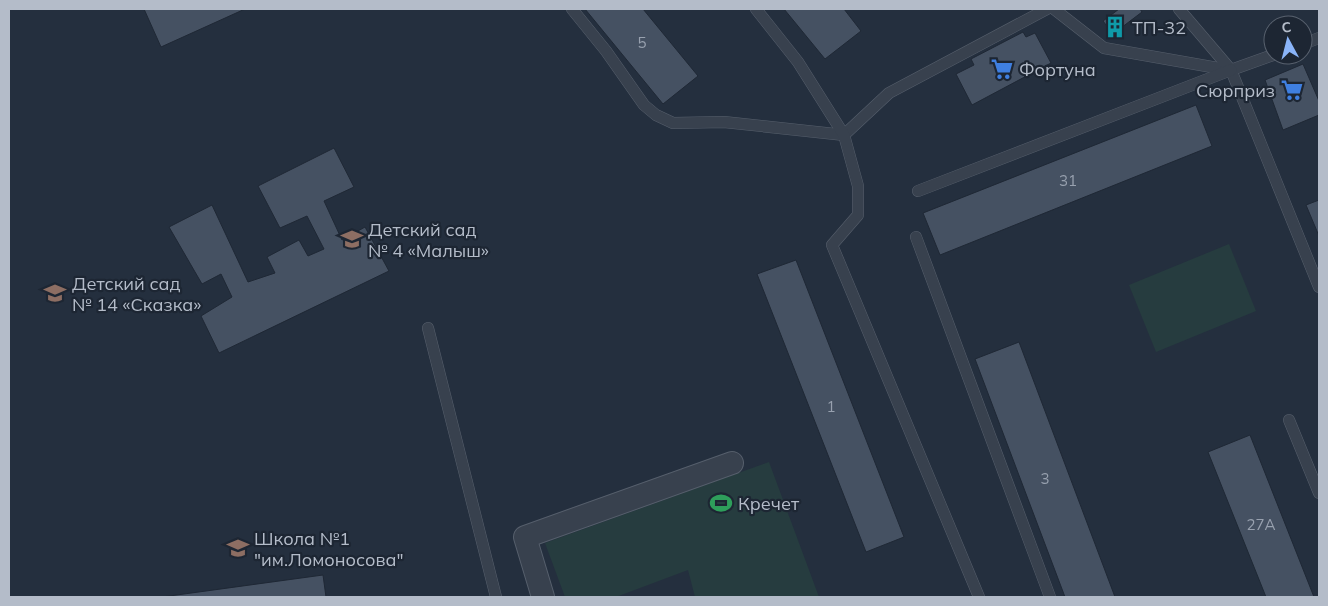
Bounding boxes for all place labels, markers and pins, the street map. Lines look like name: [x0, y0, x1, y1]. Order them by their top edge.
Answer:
building icon: ТП-32: [1102, 14, 1128, 40]
place label: ТП-32: [1132, 16, 1186, 39]
supermarket icon: Фортуна: [989, 56, 1015, 82]
place label: Фортуна: [1019, 58, 1096, 81]
supermarket icon: Сюрприз: [1279, 77, 1305, 103]
place label: Сюрприз: [1196, 79, 1275, 102]
place label: Детский сад № 4 «Малыш»: [368, 218, 489, 262]
school or university icon: Детский сад № 4 «Малыш»: [339, 226, 365, 252]
place label: Детский сад № 14 «Сказка»: [72, 272, 201, 316]
school or university icon: Детский сад № 14 «Сказка»: [42, 280, 68, 306]
sports icon: Кречет: [708, 490, 734, 516]
place label: Кречет: [738, 492, 800, 515]
place label: Школа №1 "им.Ломоносова": [254, 527, 404, 571]
school or university icon: Школа №1 "им.Ломоносова": [225, 535, 251, 561]

